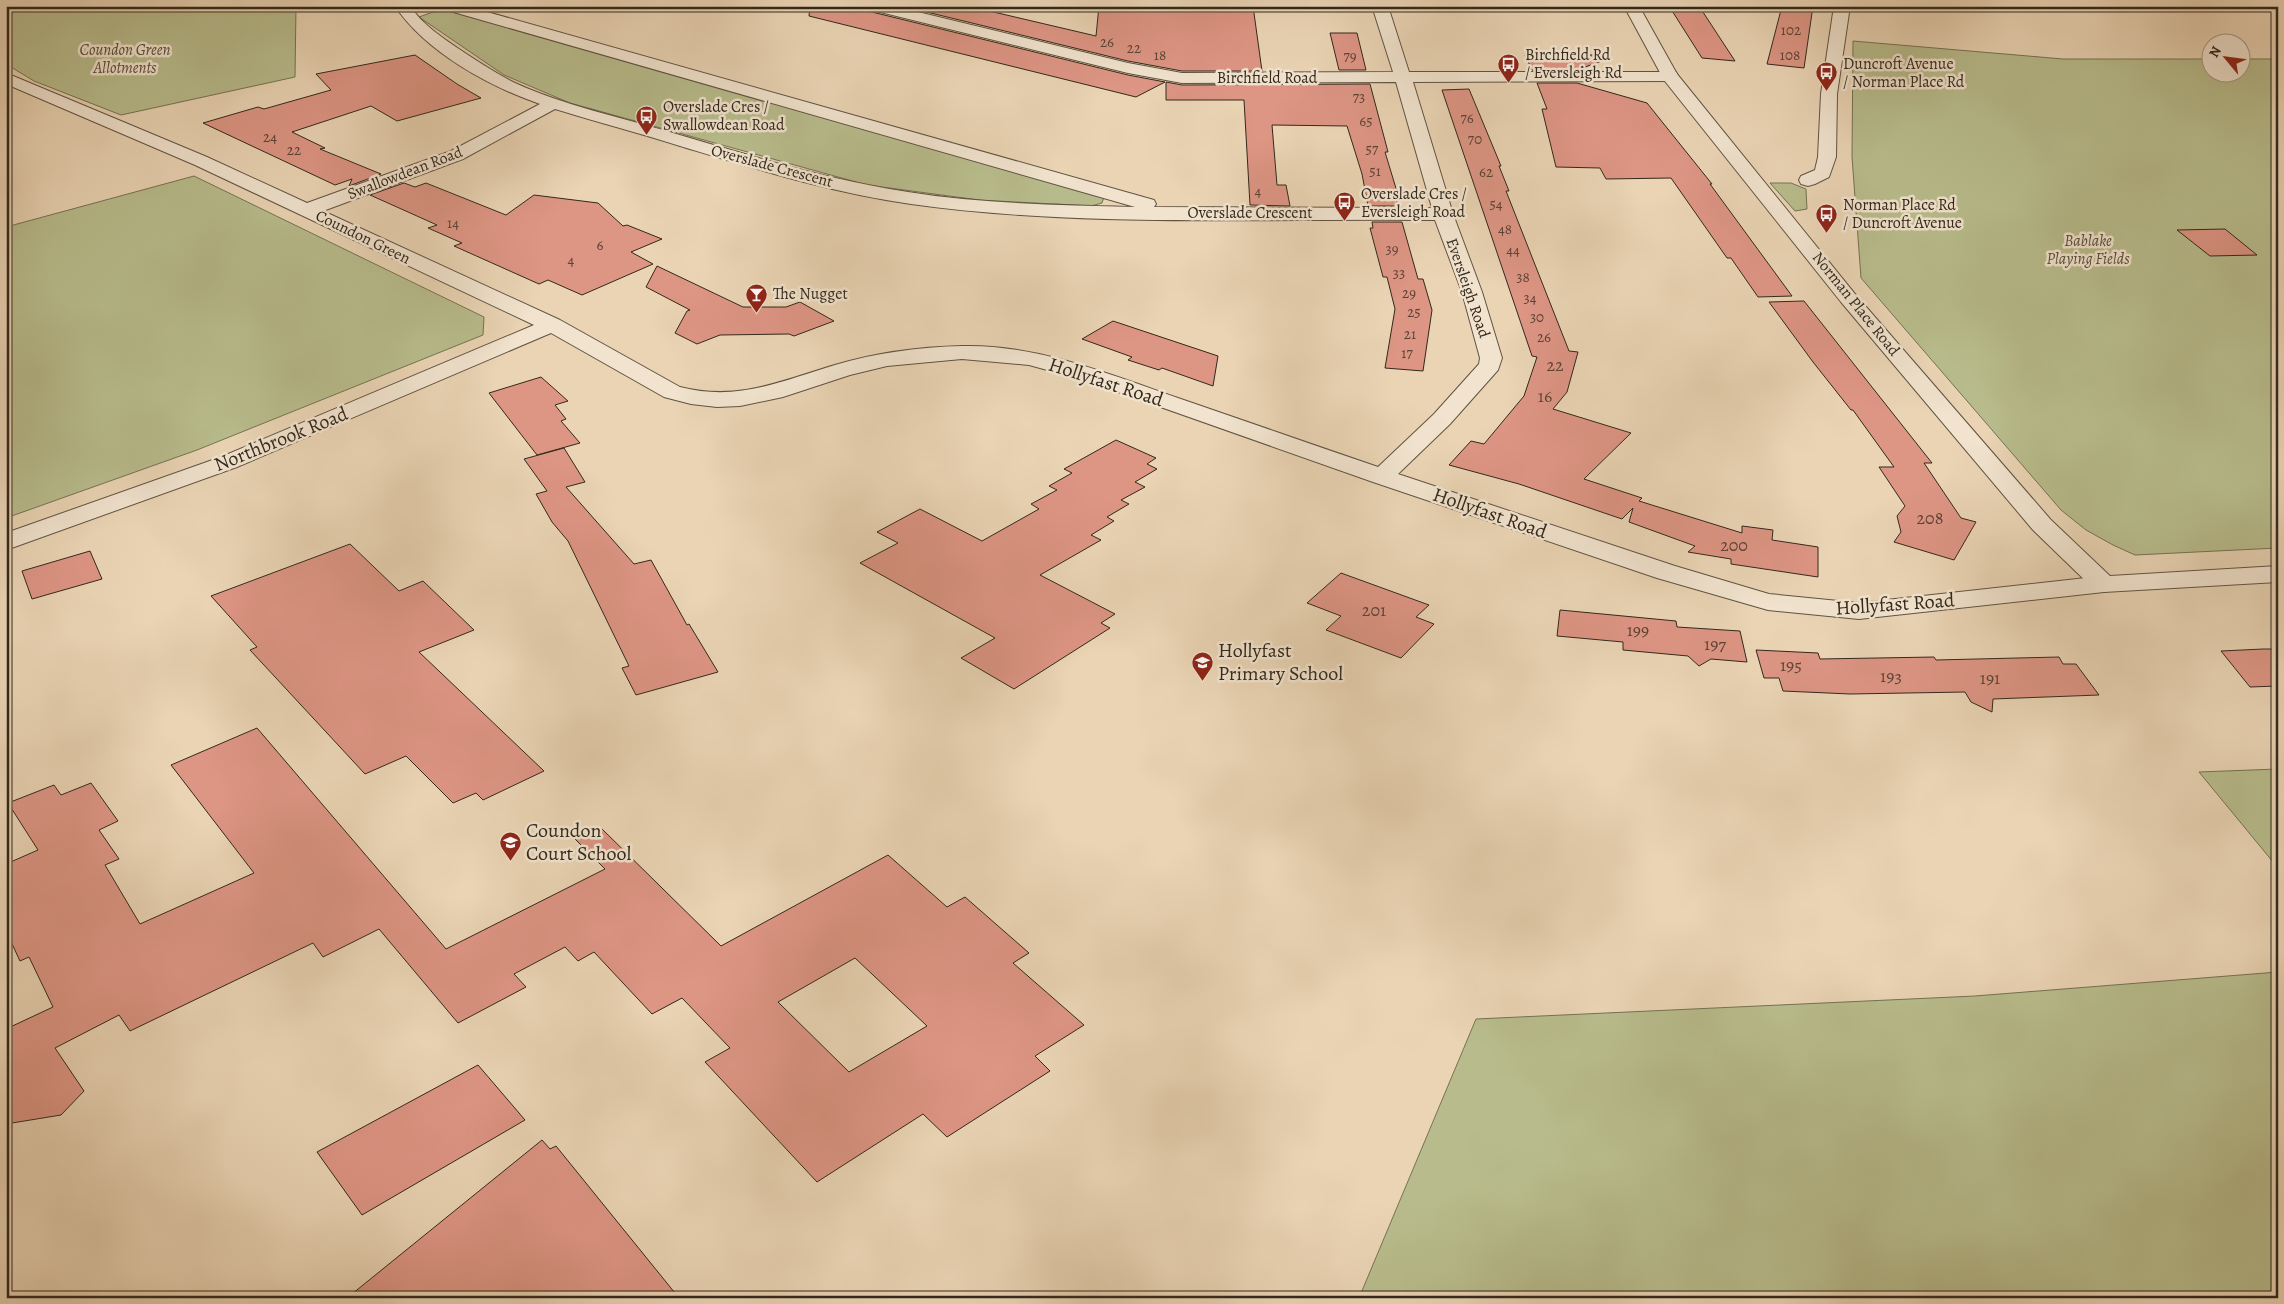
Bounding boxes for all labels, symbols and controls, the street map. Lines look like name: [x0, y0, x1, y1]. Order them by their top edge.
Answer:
house number: 102: [1781, 20, 1801, 40]
house number: 26: [1100, 32, 1114, 52]
north arrow: [2202, 32, 2252, 82]
house number: 22: [1127, 38, 1141, 58]
park label: Coundon Green Allotments: [80, 39, 170, 79]
text: N: [2204, 43, 2226, 61]
place label: Birchfield Rd / Eversleigh Rd: [1525, 44, 1623, 84]
house number: 18: [1154, 45, 1166, 65]
house number: 108: [1780, 45, 1800, 65]
house number: 79: [1343, 46, 1357, 66]
bus stop icon: Birchfield Rd / Eversleigh Rd: [1497, 52, 1521, 83]
place label: Duncroft Avenue / Norman Place Rd: [1843, 53, 1965, 93]
bus stop icon: Duncroft Avenue / Norman Place Rd: [1815, 61, 1839, 92]
street label: Birchfield Road: [1217, 67, 1318, 89]
house number: 73: [1353, 87, 1365, 107]
place label: Overslade Cres / Swallowdean Road: [663, 96, 785, 136]
bus stop icon: Overslade Cres / Swallowdean Road: [635, 104, 659, 135]
house number: 76: [1460, 108, 1474, 128]
house number: 65: [1359, 111, 1373, 131]
house number: 24: [263, 127, 277, 147]
house number: 70: [1468, 129, 1482, 149]
street label: Overslade Crescent: [709, 139, 835, 193]
house number: 57: [1366, 139, 1379, 159]
house number: 22: [287, 140, 301, 160]
street label: Swallowdean Road: [344, 141, 466, 205]
house number: 51: [1369, 161, 1381, 181]
house number: 62: [1479, 162, 1493, 182]
house number: 4: [1255, 181, 1262, 201]
place label: Overslade Cres / Eversleigh Road: [1361, 183, 1467, 223]
bus stop icon: Overslade Cres / Eversleigh Road: [1333, 191, 1357, 222]
house number: 54: [1489, 194, 1503, 214]
place label: Norman Place Rd / Duncroft Avenue: [1843, 194, 1962, 234]
street label: Overslade Crescent: [1187, 202, 1313, 224]
bus stop icon: Norman Place Rd / Duncroft Avenue: [1815, 202, 1839, 233]
street label: Coundon Green: [312, 205, 414, 270]
house number: 14: [447, 213, 459, 233]
house number: 48: [1498, 219, 1512, 239]
park label: Bablake Playing Fields: [2046, 230, 2130, 270]
house number: 6: [597, 235, 604, 255]
street label: Eversleigh Road: [1441, 235, 1495, 341]
house number: 39: [1385, 239, 1399, 259]
house number: 44: [1506, 240, 1520, 260]
street label: Norman Place Road: [1807, 247, 1905, 361]
house number: 4: [568, 250, 575, 270]
house number: 33: [1393, 263, 1405, 283]
house number: 38: [1516, 267, 1530, 287]
bar icon: The Nugget: [745, 282, 769, 313]
place label: The Nugget: [773, 283, 848, 305]
house number: 29: [1402, 283, 1416, 303]
house number: 34: [1523, 288, 1537, 308]
house number: 25: [1407, 302, 1421, 322]
house number: 30: [1530, 307, 1544, 327]
house number: 21: [1404, 324, 1416, 344]
house number: 26: [1537, 327, 1551, 347]
house number: 17: [1401, 343, 1413, 363]
street label: Hollyfast Road: [1045, 351, 1167, 413]
house number: 22: [1546, 353, 1564, 377]
house number: 16: [1538, 384, 1552, 408]
street label: Northbrook Road: [210, 400, 352, 478]
street label: Hollyfast Road: [1429, 481, 1551, 545]
house number: 208: [1917, 506, 1943, 530]
house number: 200: [1720, 533, 1748, 557]
street label: Hollyfast Road: [1835, 586, 1956, 622]
house number: 201: [1362, 598, 1386, 622]
house number: 199: [1627, 618, 1649, 642]
house number: 197: [1704, 632, 1726, 656]
place label: Hollyfast Primary School: [1218, 637, 1343, 687]
school or university icon: Hollyfast Primary School: [1190, 650, 1214, 681]
house number: 195: [1780, 653, 1802, 677]
house number: 193: [1880, 664, 1902, 688]
house number: 191: [1980, 666, 2000, 690]
place label: Coundon Court School: [526, 817, 631, 867]
school or university icon: Coundon Court School: [498, 830, 522, 861]

